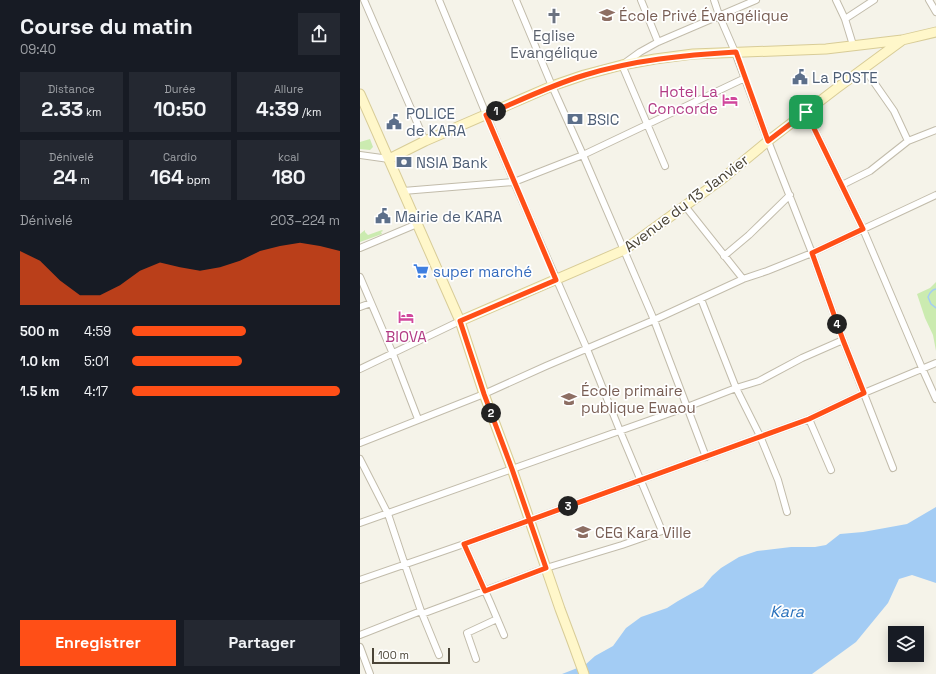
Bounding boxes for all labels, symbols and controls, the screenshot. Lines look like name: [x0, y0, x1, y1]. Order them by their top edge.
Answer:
school or university icon: École Privé Évangélique: [598, 6, 616, 24]
place label: École Privé Évangélique: [619, 6, 789, 25]
church icon: Eglise Evangélique: [545, 7, 563, 25]
text: Course du matin: [20, 12, 193, 40]
button: share: [298, 13, 340, 55]
place label: Eglise Evangélique: [510, 26, 598, 62]
text: 09:40: [20, 41, 56, 58]
public building icon: La POSTE: [791, 68, 809, 86]
place label: La POSTE: [812, 68, 878, 87]
text: Distance: [48, 82, 95, 96]
text: Durée: [164, 82, 195, 96]
text: Allure: [274, 82, 303, 96]
place label: Hotel La Concorde: [648, 82, 718, 118]
hotel icon: Hotel La Concorde: [721, 91, 739, 109]
pin: [789, 95, 823, 129]
text: 2.33: [41, 96, 83, 122]
text: 10:50: [154, 96, 206, 122]
text: 4:39: [256, 96, 299, 122]
pin: 1: [486, 101, 506, 121]
icon: arrive: [795, 101, 817, 123]
place label: POLICE de KARA: [406, 104, 466, 140]
text: 1: [494, 104, 498, 118]
text: km: [83, 105, 102, 119]
text: /km: [299, 105, 321, 119]
bank icon: BSIC: [566, 110, 584, 128]
place label: BSIC: [587, 110, 619, 129]
public building icon: POLICE de KARA: [385, 113, 403, 131]
text: Dénivelé: [49, 150, 94, 164]
text: Cardio: [163, 150, 197, 164]
text: kcal: [278, 150, 299, 164]
street label: Avenue du 13 Janvier: [620, 150, 752, 256]
bank icon: NSIA Bank: [395, 153, 413, 171]
place label: NSIA Bank: [416, 153, 488, 172]
text: 24: [53, 164, 77, 190]
text: 164: [150, 164, 184, 190]
text: 180: [272, 164, 306, 190]
text: m: [77, 173, 90, 187]
text: bpm: [184, 173, 210, 187]
public building icon: Mairie de KARA: [374, 207, 392, 225]
place label: Mairie de KARA: [395, 207, 503, 226]
text: Dénivelé: [20, 212, 73, 229]
text: 203–224 m: [270, 212, 340, 229]
supermarket icon: super marché: [412, 262, 430, 280]
place label: super marché: [433, 262, 532, 281]
hotel icon: BIOVA: [397, 308, 415, 326]
pin: 4: [827, 314, 847, 334]
text: 4: [834, 317, 841, 331]
text: 500 m: [20, 323, 59, 340]
text: 4:59: [84, 323, 111, 340]
place label: BIOVA: [385, 327, 427, 346]
text: 1.0 km: [20, 353, 60, 370]
text: 5:01: [84, 353, 109, 370]
place label: École primaire publique Ewaou: [581, 381, 696, 417]
text: 1.5 km: [20, 383, 59, 400]
text: 4:17: [84, 383, 108, 400]
school or university icon: École primaire publique Ewaou: [560, 390, 578, 408]
pin: 2: [481, 403, 501, 423]
text: 2: [488, 406, 494, 420]
pin: 3: [558, 496, 578, 516]
text: 3: [565, 499, 571, 513]
school or university icon: CEG Kara Ville: [574, 523, 592, 541]
place label: CEG Kara Ville: [595, 523, 692, 542]
water label: Kara: [770, 601, 805, 622]
button: Enregistrer: [20, 620, 176, 666]
button: Partager: [184, 620, 340, 666]
map controls: [888, 626, 924, 662]
button: layers: [888, 626, 924, 662]
scale bar: [372, 646, 450, 665]
text: 100 m: [378, 648, 409, 662]

